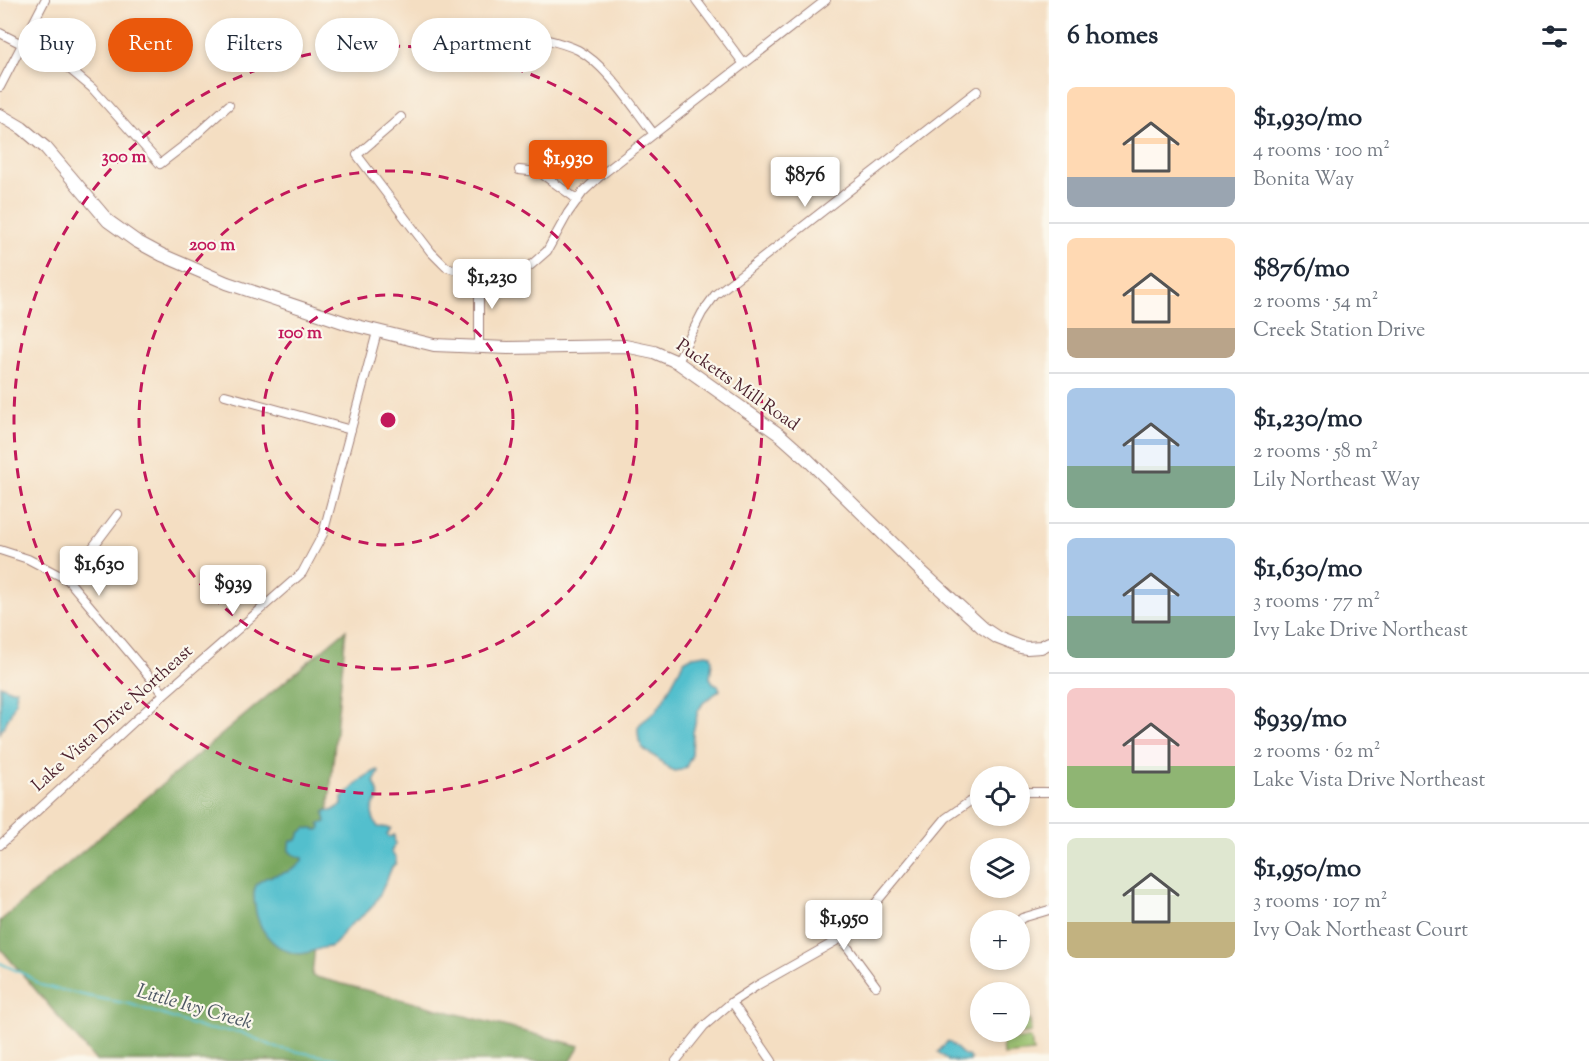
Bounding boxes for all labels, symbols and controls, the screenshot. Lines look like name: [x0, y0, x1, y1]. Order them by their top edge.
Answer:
chip: Buy: [18, 18, 96, 72]
chip: Rent: [108, 18, 193, 72]
chip: Filters: [205, 18, 303, 72]
chip: New: [315, 18, 399, 72]
chip: Apartment: [411, 18, 552, 72]
text: 6 homes: [1067, 18, 1158, 55]
icon: filters: [1538, 20, 1571, 53]
text: $1,930/mo: [1253, 100, 1362, 137]
icon: home: [1115, 111, 1187, 183]
text: 4 rooms · 100 m²: [1253, 137, 1390, 166]
pin: $1,930: [519, 140, 617, 191]
text: 300 m: [102, 145, 147, 171]
text: $1,930: [543, 145, 593, 174]
pin: $876: [769, 157, 841, 208]
text: $876: [785, 162, 825, 191]
text: Bonita Way: [1253, 166, 1354, 195]
text: 200 m: [189, 233, 235, 259]
text: $876/mo: [1253, 251, 1350, 288]
pin: $1,230: [443, 259, 541, 310]
icon: home: [1115, 262, 1187, 334]
text: $1,230: [467, 264, 517, 293]
text: 2 rooms · 54 m²: [1253, 288, 1378, 317]
text: Creek Station Drive: [1253, 317, 1425, 346]
text: 100 m: [278, 321, 322, 347]
street label: Pucketts Mill Road: [670, 334, 804, 438]
text: $1,230/mo: [1253, 401, 1362, 438]
centre of rings: [378, 410, 398, 430]
icon: home: [1115, 412, 1187, 484]
text: 2 rooms · 58 m²: [1253, 438, 1378, 467]
text: Lily Northeast Way: [1253, 467, 1420, 496]
pin: $1,630: [50, 546, 148, 597]
text: $1,630: [74, 551, 124, 580]
text: $1,630/mo: [1253, 551, 1363, 588]
icon: home: [1115, 562, 1187, 634]
pin: $939: [197, 565, 269, 616]
text: $939: [214, 570, 252, 599]
text: 3 rooms · 77 m²: [1253, 588, 1380, 617]
text: Ivy Lake Drive Northeast: [1253, 617, 1468, 646]
street label: Lake Vista Drive Northeast: [27, 639, 199, 799]
text: $939/mo: [1253, 701, 1347, 738]
icon: home: [1115, 712, 1187, 784]
text: 2 rooms · 62 m²: [1253, 738, 1381, 767]
map controls: [970, 766, 1030, 1042]
button: locate: [970, 766, 1030, 826]
text: Lake Vista Drive Northeast: [1253, 767, 1485, 796]
button: layers: [970, 838, 1030, 898]
text: $1,950/mo: [1253, 851, 1361, 888]
icon: home: [1115, 862, 1187, 934]
text: 3 rooms · 107 m²: [1253, 888, 1387, 917]
pin: $1,950: [795, 900, 893, 951]
text: $1,950: [819, 905, 869, 934]
button: +: [970, 910, 1030, 970]
text: Ivy Oak Northeast Court: [1253, 917, 1468, 946]
water label: Little Ivy Creek: [133, 978, 255, 1038]
button: −: [970, 982, 1030, 1042]

